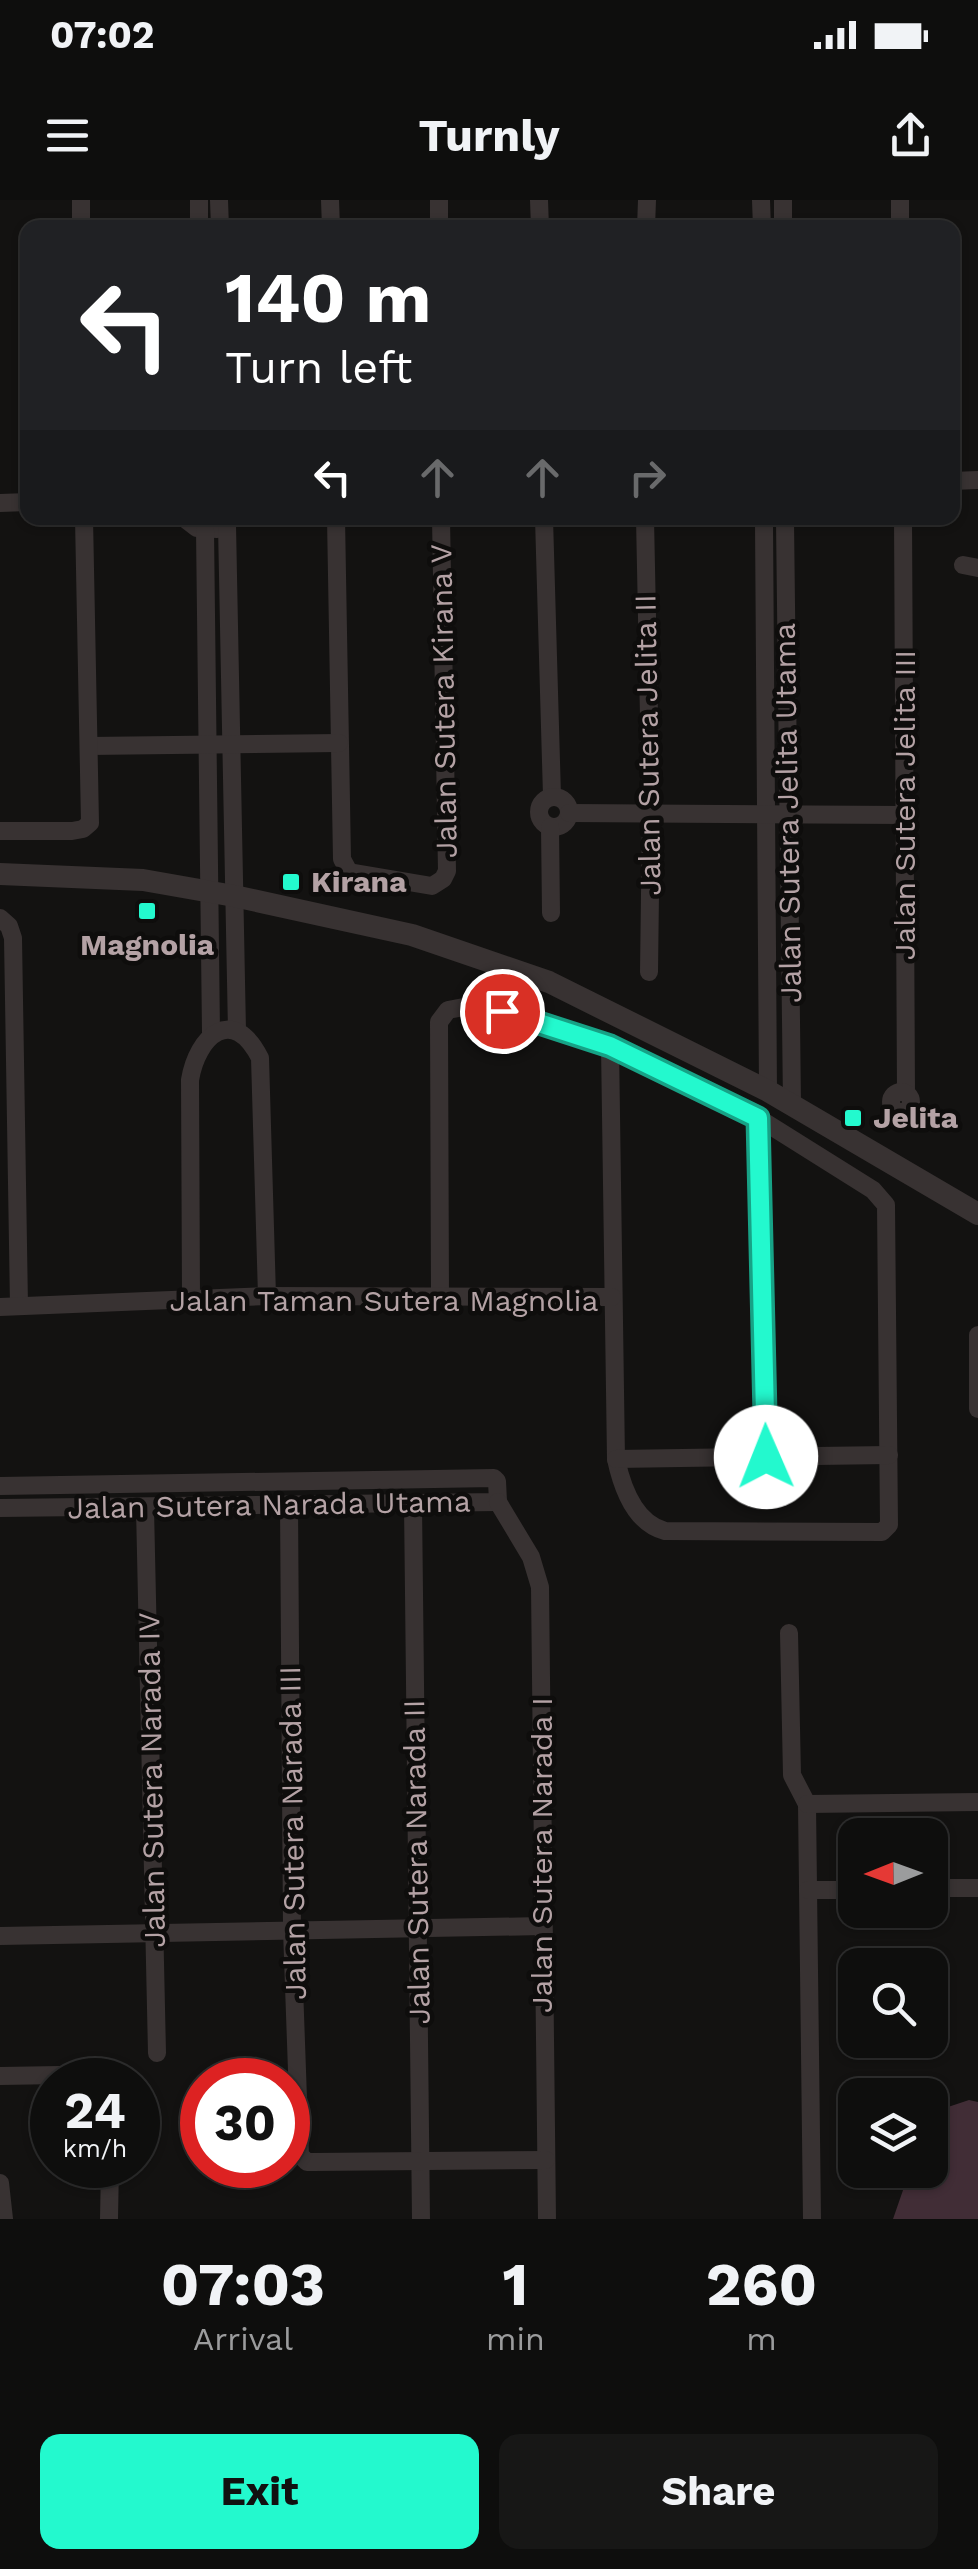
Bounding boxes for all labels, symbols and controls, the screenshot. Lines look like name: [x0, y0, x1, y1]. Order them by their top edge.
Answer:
text: 07:02: [50, 13, 155, 57]
icon: menu: [40, 108, 95, 163]
icon: share: [883, 108, 938, 163]
text: Turnly: [418, 109, 560, 162]
text: 140 m: [225, 257, 431, 339]
icon: left: [60, 260, 190, 390]
text: Turn left: [225, 341, 412, 394]
icon: left: [305, 450, 360, 505]
icon: ahead: [410, 450, 465, 505]
icon: ahead: [515, 450, 570, 505]
icon: right: [620, 450, 675, 505]
street label: Jalan Sutera Kirana V: [423, 544, 464, 858]
street label: Jalan Sutera Jelita II: [627, 594, 668, 896]
street label: Jalan Sutera Jelita Utama: [767, 623, 808, 1003]
street label: Jalan Sutera Jelita III: [887, 650, 922, 960]
place label: Kirana: [311, 864, 407, 899]
marker: Kirana: [280, 871, 302, 893]
marker: Magnolia: [136, 900, 158, 922]
place label: Magnolia: [80, 927, 215, 962]
pin: [460, 969, 545, 1054]
icon: arrive: [475, 984, 530, 1039]
place label: Jelita: [873, 1100, 959, 1135]
marker: Jelita: [842, 1107, 864, 1129]
street label: Jalan Taman Sutera Magnolia: [170, 1283, 598, 1318]
position arrow: [714, 1405, 818, 1509]
street label: Jalan Sutera Narada Utama: [67, 1483, 471, 1526]
street label: Jalan Sutera Narada IV: [131, 1612, 172, 1948]
street label: Jalan Sutera Narada III: [272, 1666, 313, 2000]
street label: Jalan Sutera Narada I: [524, 1697, 559, 2013]
street label: Jalan Sutera Narada II: [396, 1699, 437, 2025]
north arrow: [838, 1818, 948, 1928]
map controls: [838, 1818, 948, 2188]
button: search: [838, 1948, 948, 2058]
speed limit sign: 30: [180, 2058, 310, 2188]
button: layers: [838, 2078, 948, 2188]
text: 24: [64, 2081, 126, 2140]
text: km/h: [63, 2134, 127, 2163]
text: 07:03: [161, 2249, 325, 2320]
text: 1: [503, 2249, 528, 2320]
text: 260: [706, 2249, 817, 2320]
text: Arrival: [193, 2320, 293, 2358]
text: min: [486, 2320, 545, 2358]
text: m: [746, 2320, 777, 2358]
button: Exit: [40, 2434, 479, 2549]
button: Share: [499, 2434, 938, 2549]

